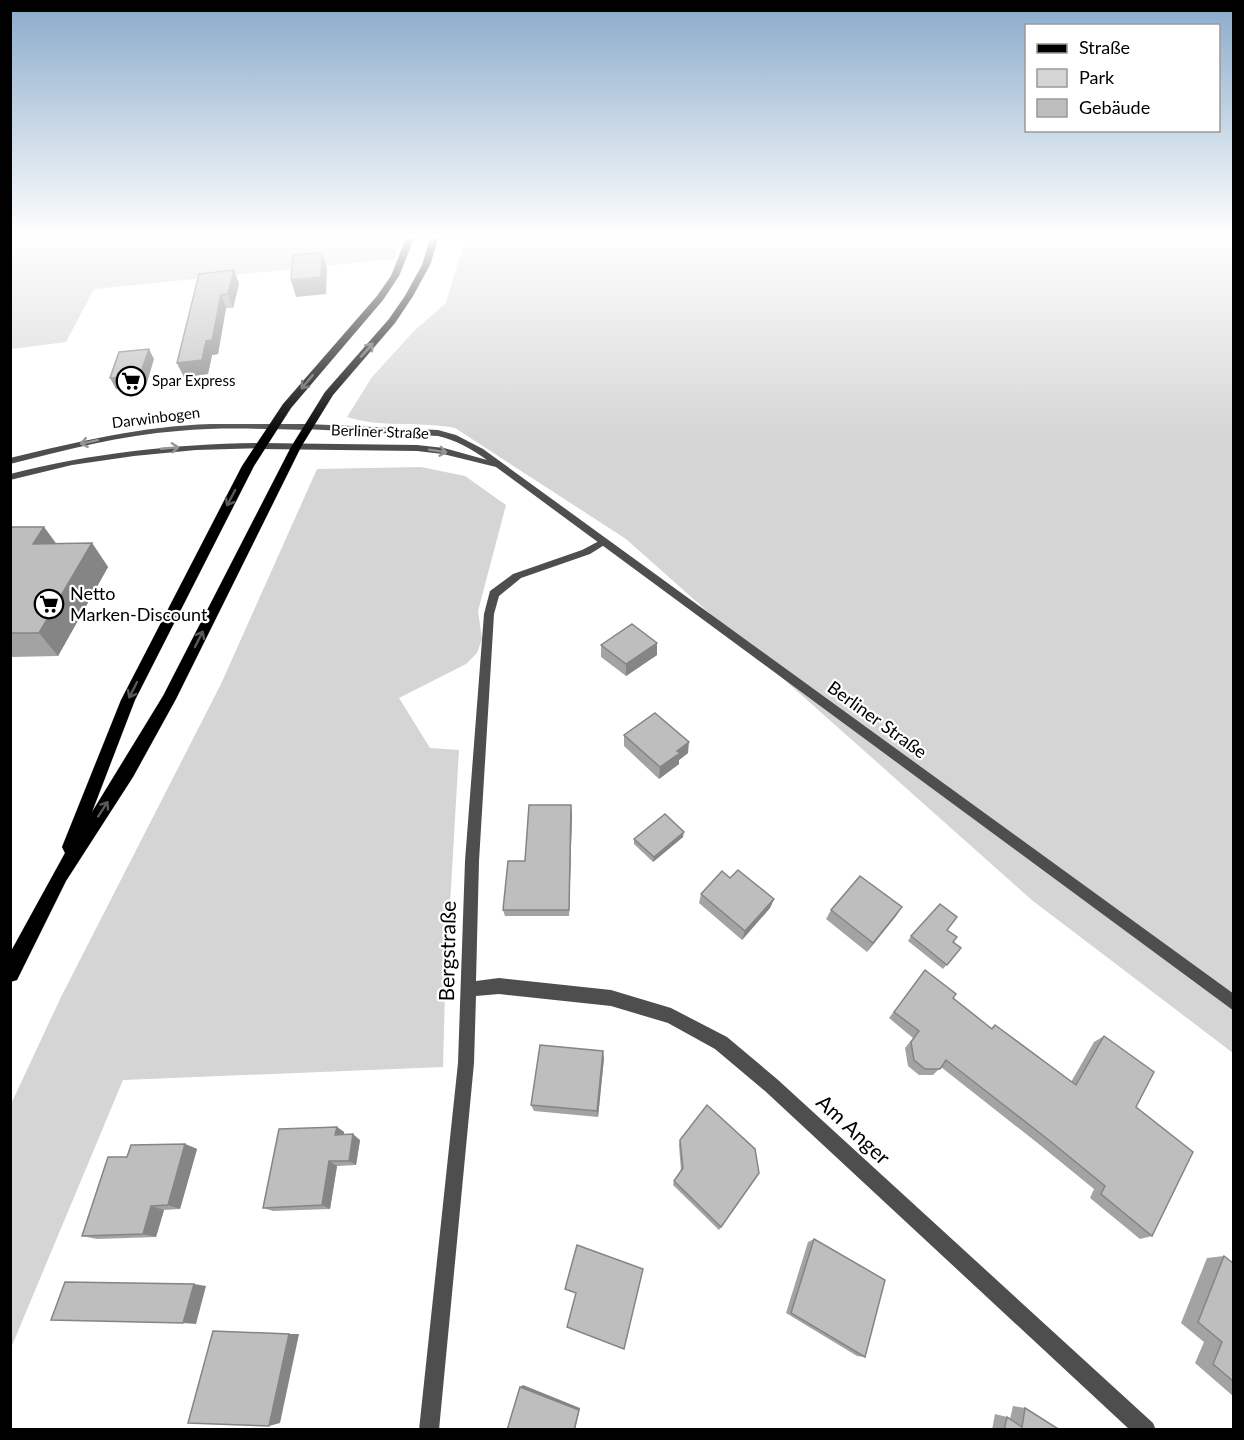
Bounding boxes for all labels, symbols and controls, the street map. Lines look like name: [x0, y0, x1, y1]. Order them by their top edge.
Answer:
legend: [1025, 24, 1220, 132]
text: Straße: [1079, 36, 1130, 58]
text: Park: [1079, 66, 1115, 88]
text: Gebäude: [1079, 96, 1150, 118]
one-way arrow: [360, 343, 374, 358]
supermarket icon: Spar Express: [115, 365, 147, 397]
place label: Spar Express: [152, 371, 235, 389]
one-way arrow: [301, 374, 314, 390]
street label: Darwinbogen: [111, 403, 201, 431]
street label: Berliner Straße: [331, 420, 429, 442]
one-way arrow: [80, 437, 99, 448]
one-way arrow: [159, 442, 179, 453]
one-way arrow: [428, 445, 447, 456]
one-way arrow: [225, 488, 237, 506]
place label: Netto Marken-Discount: [70, 582, 208, 625]
supermarket icon: Netto Marken-Discount: [33, 588, 65, 620]
one-way arrow: [194, 631, 205, 649]
street label: Berliner Straße: [824, 676, 932, 763]
one-way arrow: [127, 680, 138, 698]
one-way arrow: [97, 801, 109, 818]
street label: Bergstraße: [433, 900, 460, 1002]
street label: Am Anger: [812, 1089, 896, 1169]

